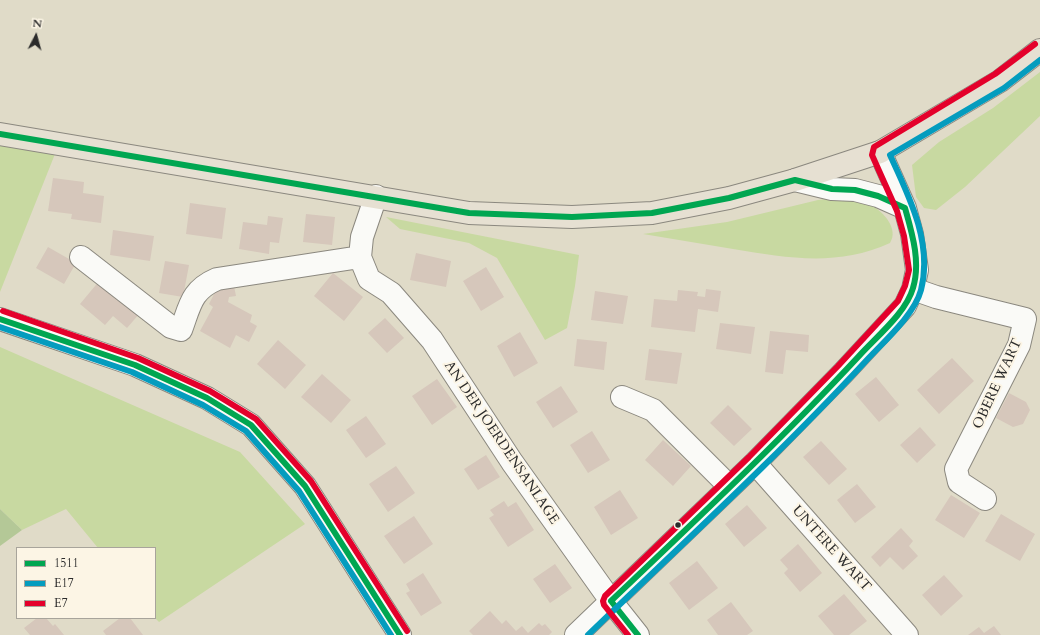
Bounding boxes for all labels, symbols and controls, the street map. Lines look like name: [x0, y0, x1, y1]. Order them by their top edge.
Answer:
north arrow: [16, 16, 56, 56]
text: N: [32, 16, 43, 32]
street label: OBERE WART: [970, 336, 1026, 432]
street label: AN DER JOERDENSANLAGE: [440, 358, 562, 528]
street label: UNTERE WART: [788, 503, 874, 595]
unlabelled marker: [673, 520, 683, 530]
legend: [16, 547, 156, 619]
text: 1511: [54, 555, 79, 571]
text: E17: [54, 575, 74, 591]
text: E7: [54, 595, 68, 611]

